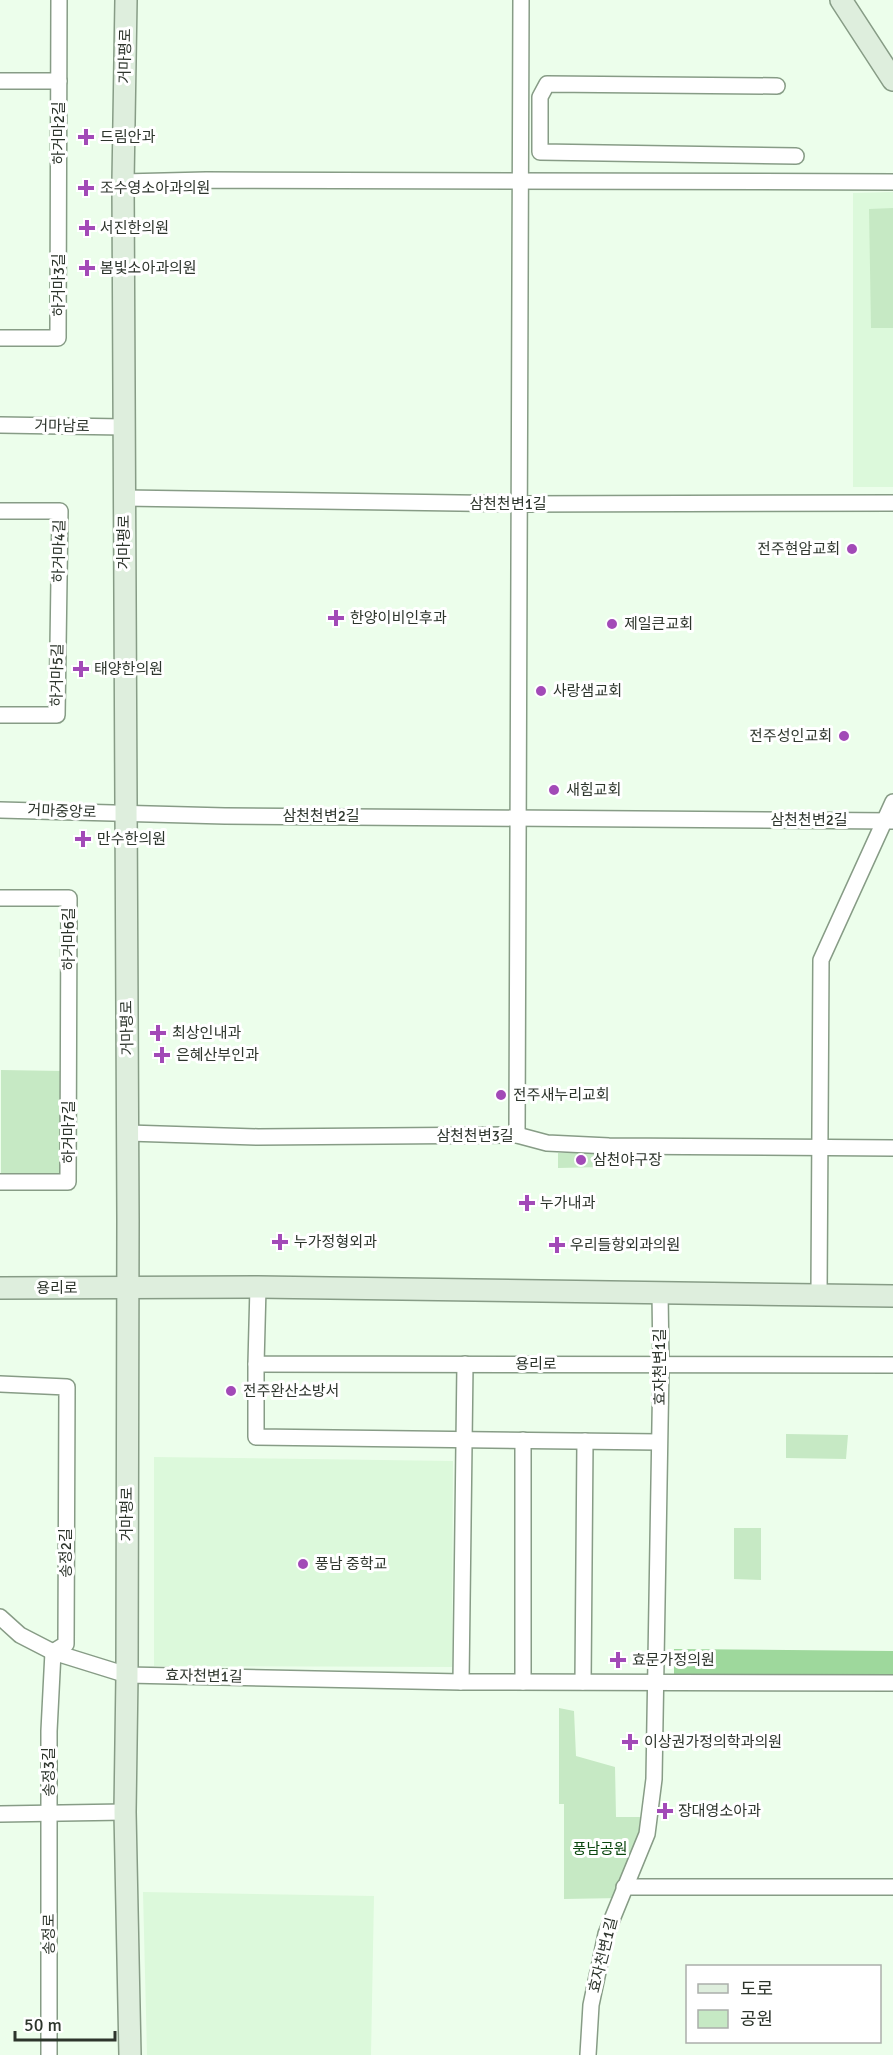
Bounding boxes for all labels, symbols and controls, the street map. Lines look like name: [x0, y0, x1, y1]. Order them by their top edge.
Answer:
street label: 거마평로: [116, 28, 134, 84]
street label: 하거마2길: [50, 101, 68, 165]
marker: 드림안과: [77, 128, 95, 146]
place label: 드림안과: [100, 128, 155, 146]
marker: 조수영소아과의원: [77, 179, 95, 197]
place label: 조수영소아과의원: [100, 179, 210, 197]
marker: 서진한의원: [78, 219, 96, 237]
place label: 서진한의원: [100, 219, 169, 237]
street label: 하거마3길: [50, 253, 68, 317]
marker: 봄빛소아과의원: [78, 259, 96, 277]
place label: 봄빛소아과의원: [100, 259, 197, 277]
street label: 거마남로: [34, 417, 90, 435]
street label: 삼천천변1길: [469, 495, 547, 513]
street label: 거마평로: [115, 514, 133, 570]
street label: 하거마4길: [49, 519, 69, 583]
place label: 전주현암교회: [757, 540, 840, 558]
marker: 전주현암교회: [845, 542, 859, 556]
marker: 한양이비인후과: [327, 609, 345, 627]
place label: 한양이비인후과: [350, 609, 447, 627]
place label: 제일큰교회: [624, 615, 693, 633]
marker: 제일큰교회: [605, 617, 619, 631]
street label: 하거마5길: [47, 643, 67, 707]
marker: 태양한의원: [72, 660, 90, 678]
place label: 태양한의원: [94, 660, 163, 678]
place label: 사랑샘교회: [553, 682, 622, 700]
marker: 사랑샘교회: [534, 684, 548, 698]
place label: 전주성인교회: [749, 727, 832, 745]
marker: 전주성인교회: [837, 729, 851, 743]
place label: 새힘교회: [566, 781, 621, 799]
marker: 새힘교회: [547, 783, 561, 797]
street label: 거마중앙로: [27, 801, 97, 821]
street label: 삼천천변2길: [282, 807, 360, 825]
street label: 삼천천변2길: [770, 811, 848, 829]
marker: 만수한의원: [74, 830, 92, 848]
place label: 만수한의원: [97, 830, 166, 848]
street label: 하거마6길: [60, 907, 78, 971]
street label: 거마평로: [118, 1000, 136, 1056]
marker: 최상인내과: [149, 1024, 167, 1042]
place label: 최상인내과: [172, 1024, 241, 1042]
marker: 은혜산부인과: [153, 1046, 171, 1064]
place label: 은혜산부인과: [176, 1046, 259, 1064]
place label: 전주새누리교회: [513, 1086, 610, 1104]
marker: 전주새누리교회: [494, 1088, 508, 1102]
street label: 하거마7길: [60, 1100, 78, 1164]
street label: 삼천천변3길: [436, 1127, 514, 1145]
place label: 삼천야구장: [593, 1151, 662, 1169]
marker: 삼천야구장: [574, 1153, 588, 1167]
marker: 누가내과: [518, 1194, 536, 1212]
place label: 누가내과: [540, 1194, 595, 1212]
marker: 누가정형외과: [271, 1233, 289, 1251]
place label: 누가정형외과: [294, 1233, 377, 1251]
marker: 우리들항외과의원: [548, 1236, 566, 1254]
place label: 우리들항외과의원: [570, 1236, 680, 1254]
street label: 용리로: [36, 1279, 78, 1297]
street label: 효자천변1길: [651, 1328, 669, 1406]
street label: 용리로: [515, 1355, 557, 1373]
place label: 전주완산소방서: [243, 1382, 340, 1400]
marker: 전주완산소방서: [224, 1384, 238, 1398]
street label: 거마평로: [118, 1486, 136, 1542]
street label: 송정2길: [57, 1528, 75, 1578]
place label: 풍남 중학교: [315, 1555, 387, 1573]
marker: 풍남 중학교: [296, 1557, 310, 1571]
marker: 효문가정의원: [609, 1651, 627, 1669]
place label: 효문가정의원: [632, 1651, 715, 1669]
street label: 효자천변1길: [165, 1666, 243, 1686]
marker: 이상권가정의학과의원: [621, 1733, 639, 1751]
place label: 이상권가정의학과의원: [644, 1733, 782, 1751]
street label: 송정3길: [40, 1747, 58, 1797]
marker: 장대영소아과: [656, 1802, 674, 1820]
place label: 장대영소아과: [678, 1802, 761, 1820]
park label: 풍남공원: [572, 1840, 628, 1858]
street label: 송정로: [40, 1913, 58, 1955]
street label: 효자천변1길: [585, 1915, 621, 1995]
legend: [686, 1965, 881, 2043]
text: 도로: [740, 1978, 773, 2000]
scale bar: [15, 2004, 116, 2042]
text: 공원: [740, 2008, 773, 2030]
text: 50 m: [24, 2014, 62, 2036]

